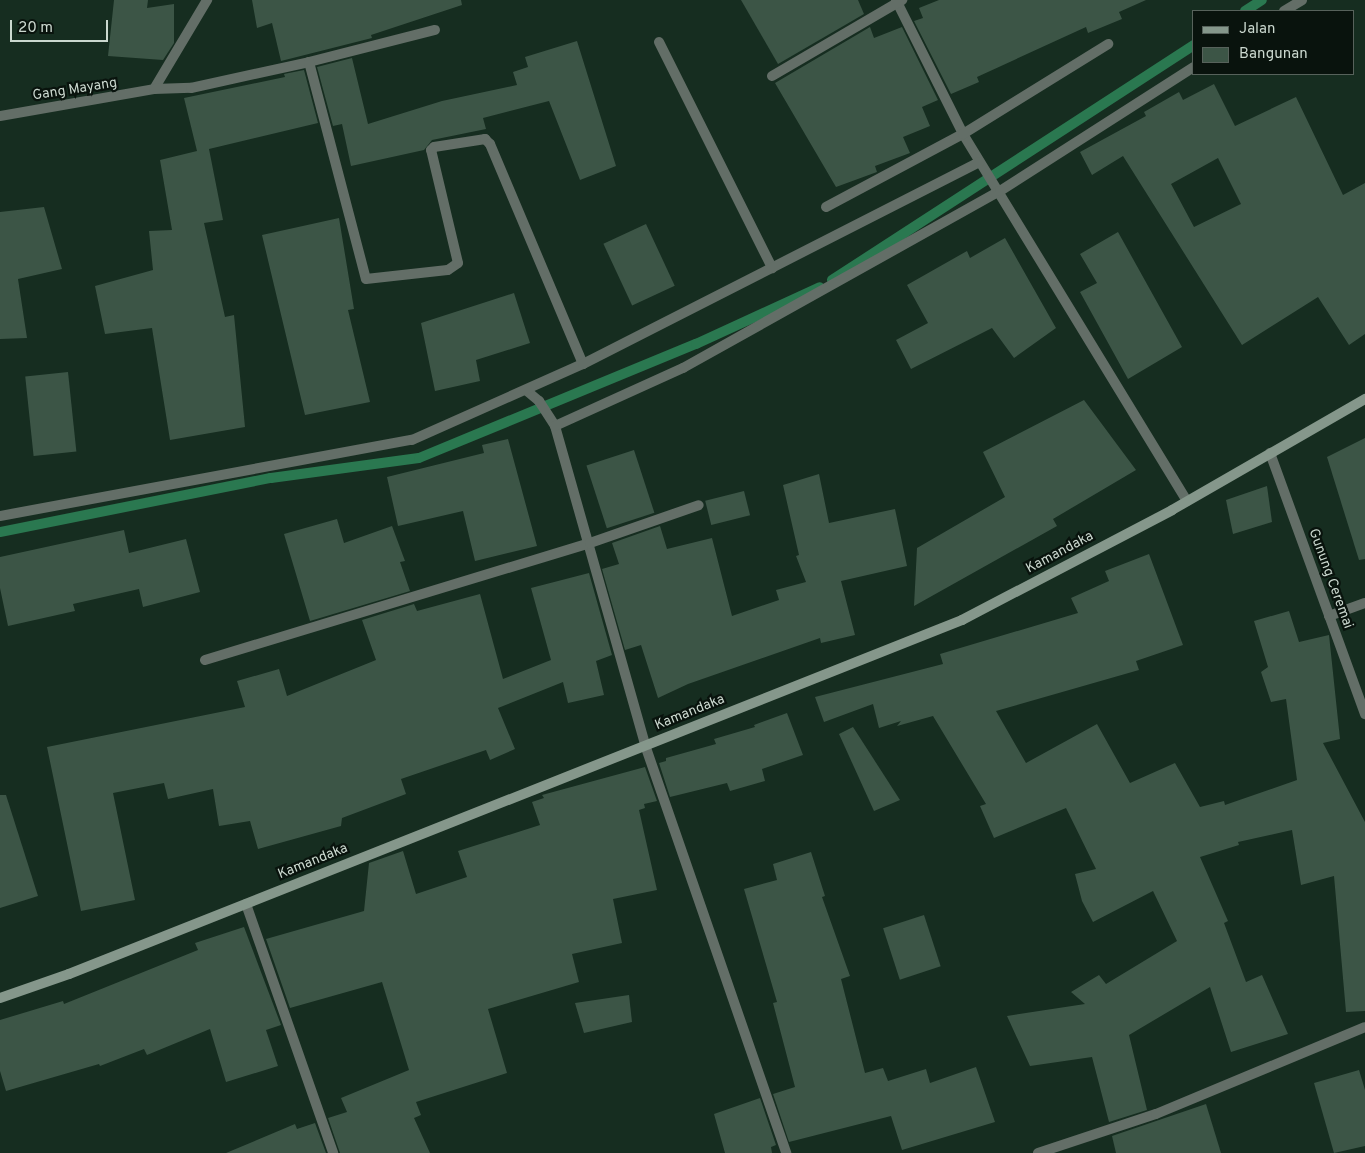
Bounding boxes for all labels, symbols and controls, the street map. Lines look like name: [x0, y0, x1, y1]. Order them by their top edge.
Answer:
scale bar: [12, 10, 110, 42]
legend: [1192, 10, 1355, 75]
text: 20 m: [18, 19, 53, 38]
text: Jalan: [1239, 20, 1276, 39]
text: Bangunan: [1239, 45, 1308, 64]
street label: Gang Mayang: [32, 75, 118, 105]
street label: Gunung Ceremai: [1304, 527, 1356, 631]
street label: Kamandaka: [1023, 528, 1097, 578]
street label: Kamandaka: [653, 691, 727, 735]
street label: Kamandaka: [276, 840, 350, 884]

